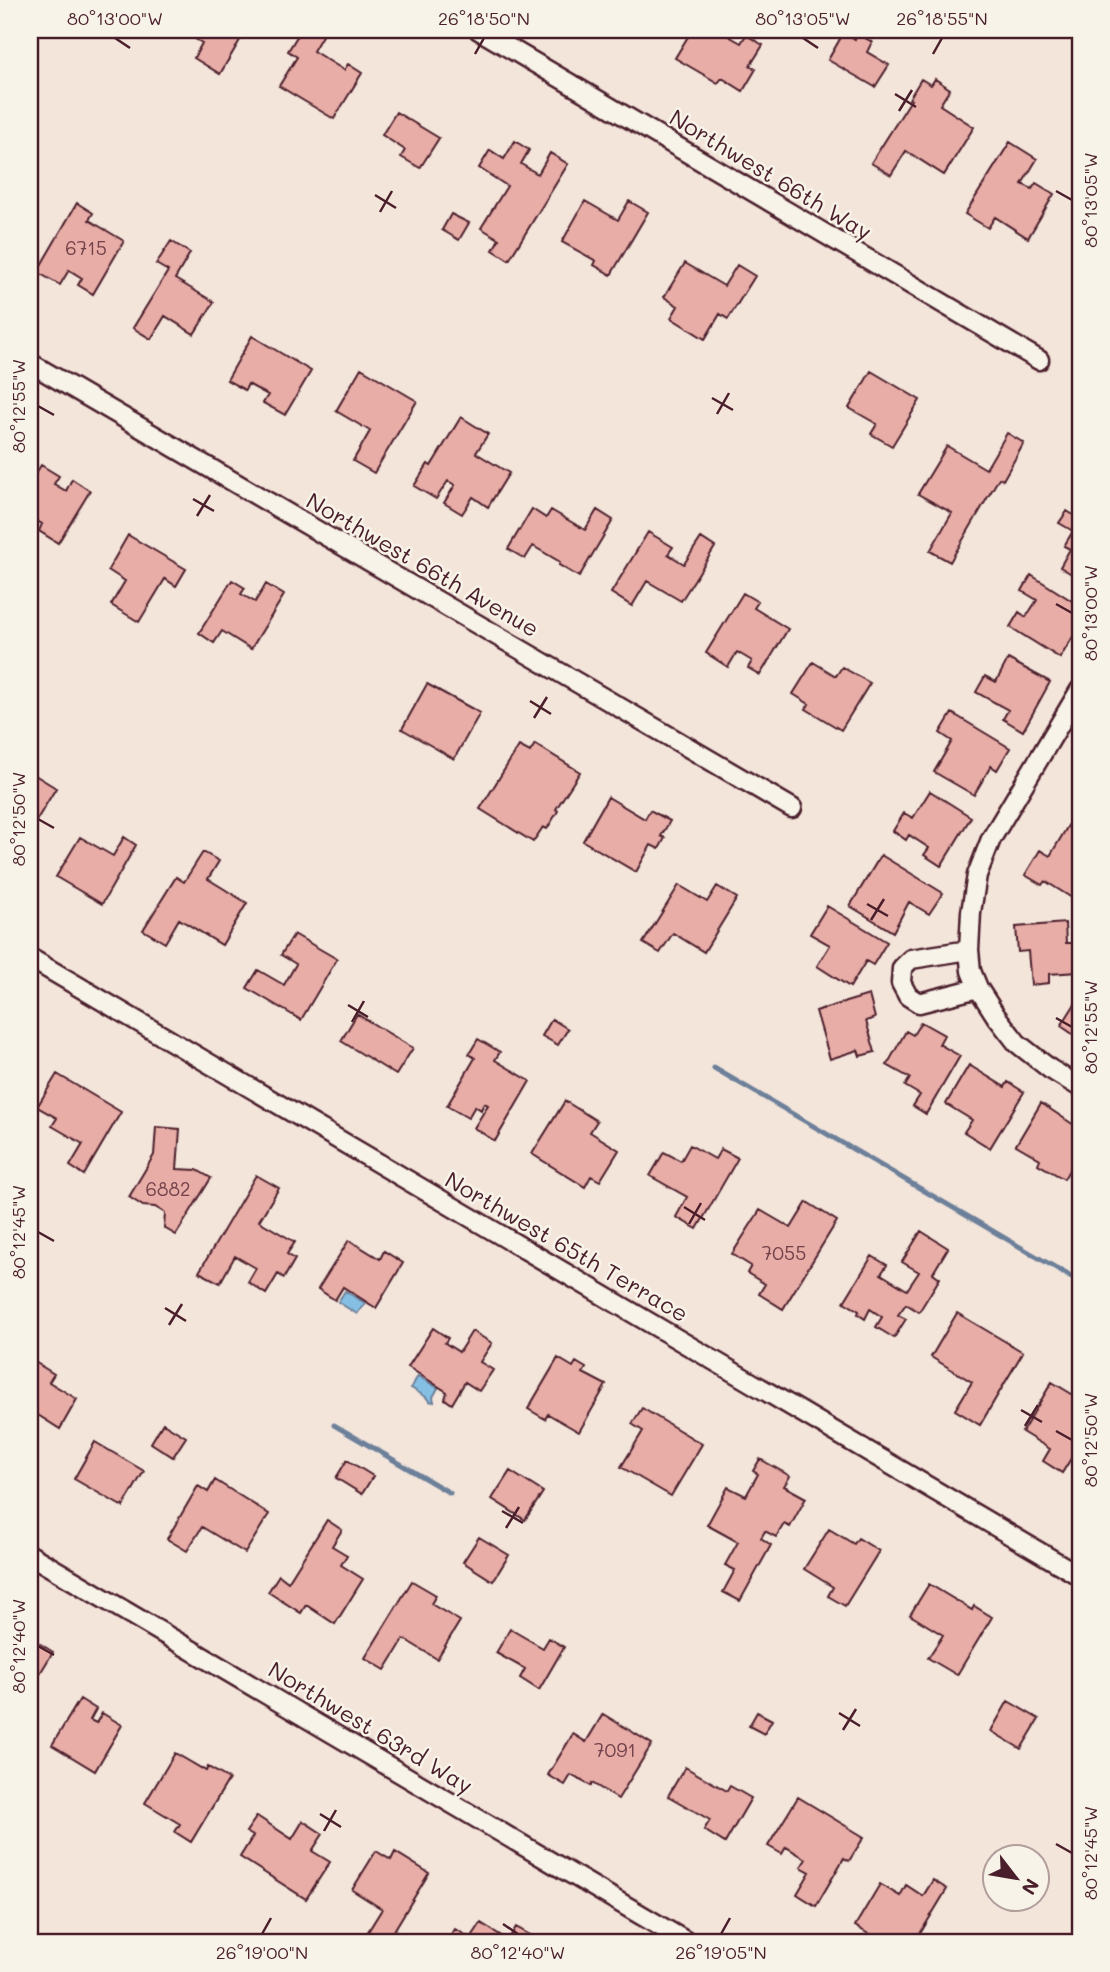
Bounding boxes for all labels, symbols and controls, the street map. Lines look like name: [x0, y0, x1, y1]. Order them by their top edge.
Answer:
text: 80°13'00"W: [67, 6, 163, 30]
text: 26°18'50"N: [438, 6, 530, 30]
text: 80°13'05"W: [755, 6, 851, 30]
text: 26°18'55"N: [896, 6, 988, 30]
street label: Northwest 66th Way: [664, 102, 878, 246]
text: 80°13'05"W: [1078, 152, 1102, 248]
house number: 6715: [65, 235, 107, 260]
text: 80°12'55"W: [6, 359, 30, 453]
street label: Northwest 66th Avenue: [301, 485, 545, 643]
text: 80°13'00"W: [1078, 565, 1102, 661]
text: 80°12'50"W: [6, 772, 30, 866]
text: 80°12'55"W: [1078, 980, 1102, 1074]
street label: Northwest 65th Terrace: [440, 1164, 694, 1328]
house number: 6882: [145, 1176, 191, 1201]
text: 80°12'45"W: [6, 1185, 30, 1279]
house number: 7055: [762, 1240, 806, 1265]
text: 80°12'50"W: [1078, 1393, 1102, 1487]
text: 80°12'40"W: [6, 1599, 30, 1693]
street label: Northwest 63rd Way: [263, 1654, 479, 1800]
house number: 7091: [594, 1737, 636, 1762]
text: 80°12'45"W: [1078, 1806, 1102, 1900]
north arrow: [981, 1842, 1050, 1912]
text: N: [1017, 1874, 1045, 1900]
text: 26°19'00"N: [216, 1940, 308, 1964]
text: 80°12'40"W: [471, 1940, 565, 1964]
text: 26°19'05"N: [675, 1940, 767, 1964]

